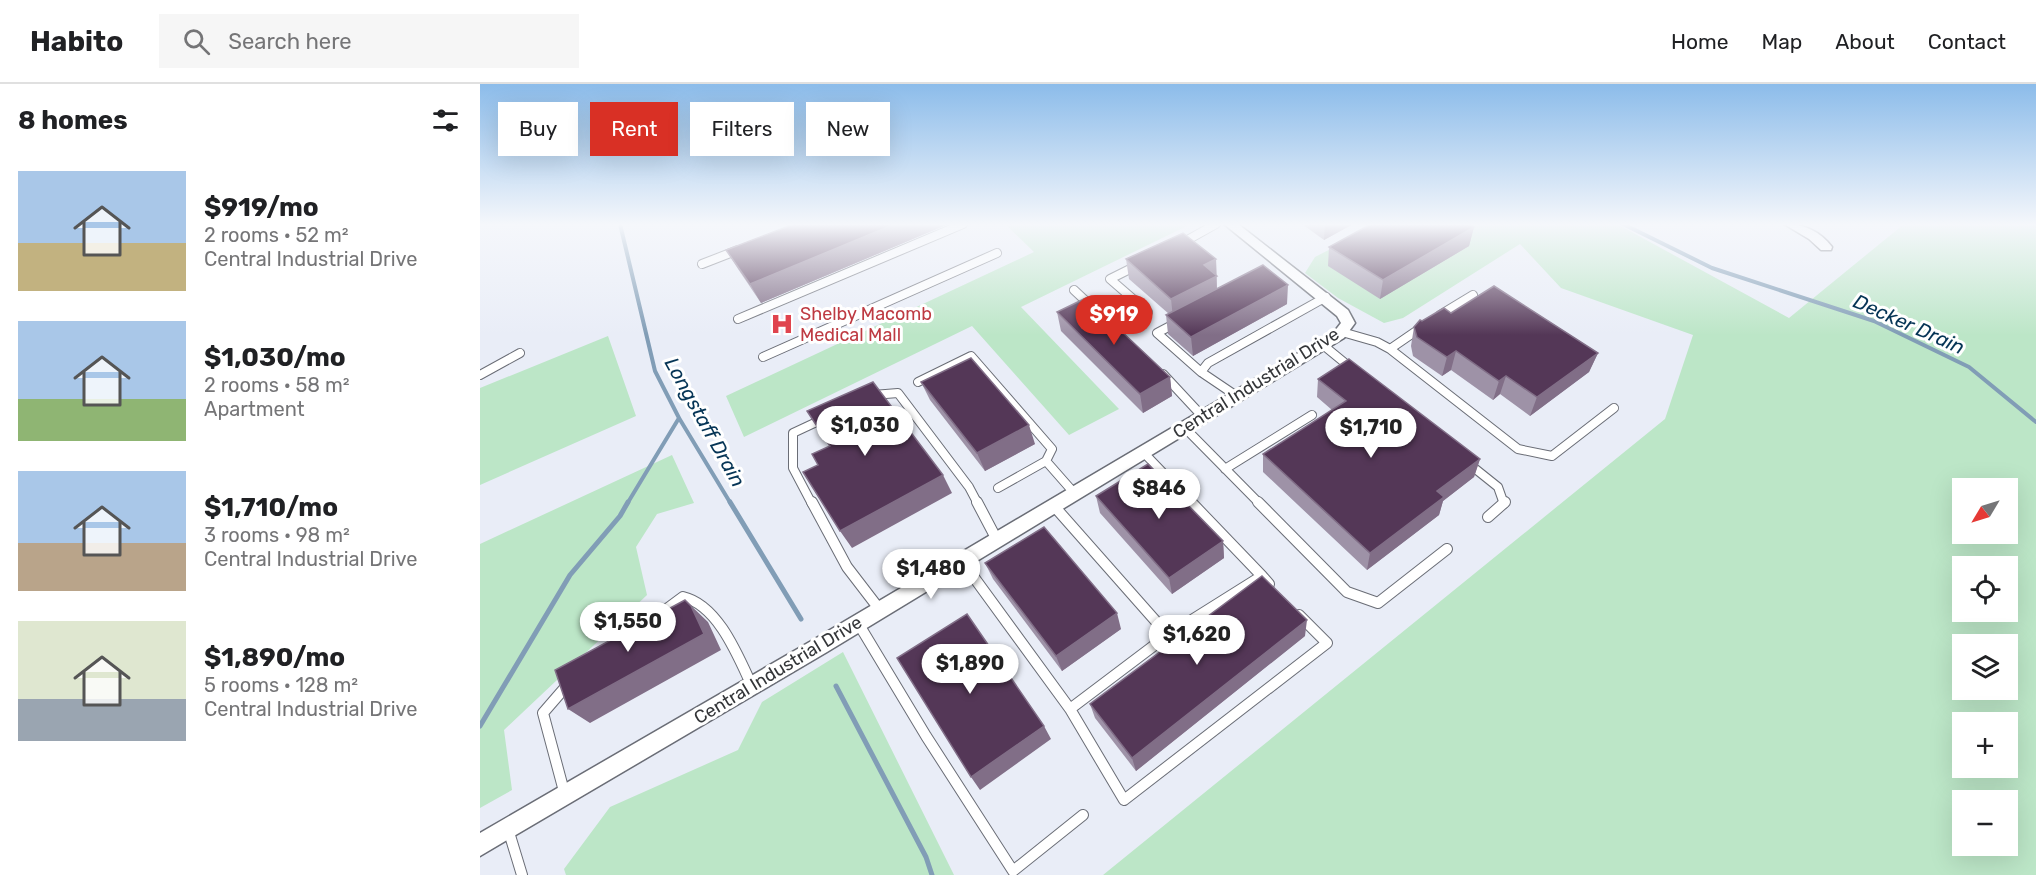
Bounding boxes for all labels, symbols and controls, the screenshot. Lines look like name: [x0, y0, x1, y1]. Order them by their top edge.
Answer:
search box: [159, 14, 579, 68]
text: Habito: [30, 25, 123, 58]
icon: search: [180, 25, 213, 58]
text: Search here: [228, 28, 352, 55]
text: Home: [1671, 29, 1728, 54]
text: Map: [1761, 29, 1802, 54]
text: About: [1835, 29, 1895, 54]
text: Contact: [1928, 29, 2006, 54]
chip: Buy: [498, 102, 578, 156]
chip: Rent: [590, 102, 678, 156]
chip: Filters: [690, 102, 794, 156]
chip: New: [806, 102, 890, 156]
icon: filters: [429, 104, 462, 137]
text: 8 homes: [18, 105, 128, 136]
text: $919/mo: [204, 192, 319, 223]
icon: home: [66, 195, 138, 267]
text: 2 rooms · 52 m²: [204, 223, 349, 247]
text: Central Industrial Drive: [204, 247, 417, 271]
water label: Decker Drain: [1850, 289, 1968, 359]
pin: $919: [1078, 295, 1150, 346]
text: $919: [1090, 302, 1138, 326]
place label: Shelby Macomb Medical Mall: [800, 303, 932, 346]
hospital icon: Shelby Macomb Medical Mall: [769, 311, 795, 337]
street label: Central Industrial Drive: [1169, 323, 1343, 443]
text: $1,030/mo: [204, 342, 346, 373]
icon: home: [66, 345, 138, 417]
water label: Longstaff Drain: [660, 353, 750, 491]
text: 2 rooms · 58 m²: [204, 373, 350, 397]
text: Apartment: [204, 397, 305, 421]
pin: $1,030: [816, 406, 914, 457]
pin: $1,710: [1322, 408, 1420, 459]
text: $1,030: [830, 413, 900, 437]
text: $1,710: [1339, 415, 1403, 439]
pin: $846: [1123, 469, 1195, 520]
text: $846: [1132, 476, 1186, 500]
north arrow: [1952, 478, 2018, 544]
map controls: [1952, 478, 2018, 856]
text: $1,710/mo: [204, 492, 338, 523]
icon: home: [66, 495, 138, 567]
text: 3 rooms · 98 m²: [204, 523, 350, 547]
text: Central Industrial Drive: [204, 547, 417, 571]
pin: $1,480: [882, 549, 980, 600]
text: $1,480: [896, 556, 966, 580]
button: locate: [1952, 556, 2018, 622]
pin: $1,550: [579, 602, 677, 653]
text: $1,550: [594, 609, 662, 633]
street label: Central Industrial Drive: [690, 611, 866, 729]
pin: $1,620: [1148, 615, 1246, 666]
text: $1,620: [1163, 622, 1231, 646]
button: layers: [1952, 634, 2018, 700]
text: $1,890/mo: [204, 642, 345, 673]
pin: $1,890: [921, 644, 1019, 695]
icon: home: [66, 645, 138, 717]
text: $1,890: [936, 651, 1004, 675]
text: 5 rooms · 128 m²: [204, 673, 358, 697]
text: Central Industrial Drive: [204, 697, 417, 721]
button: +: [1952, 712, 2018, 778]
button: −: [1952, 790, 2018, 856]

